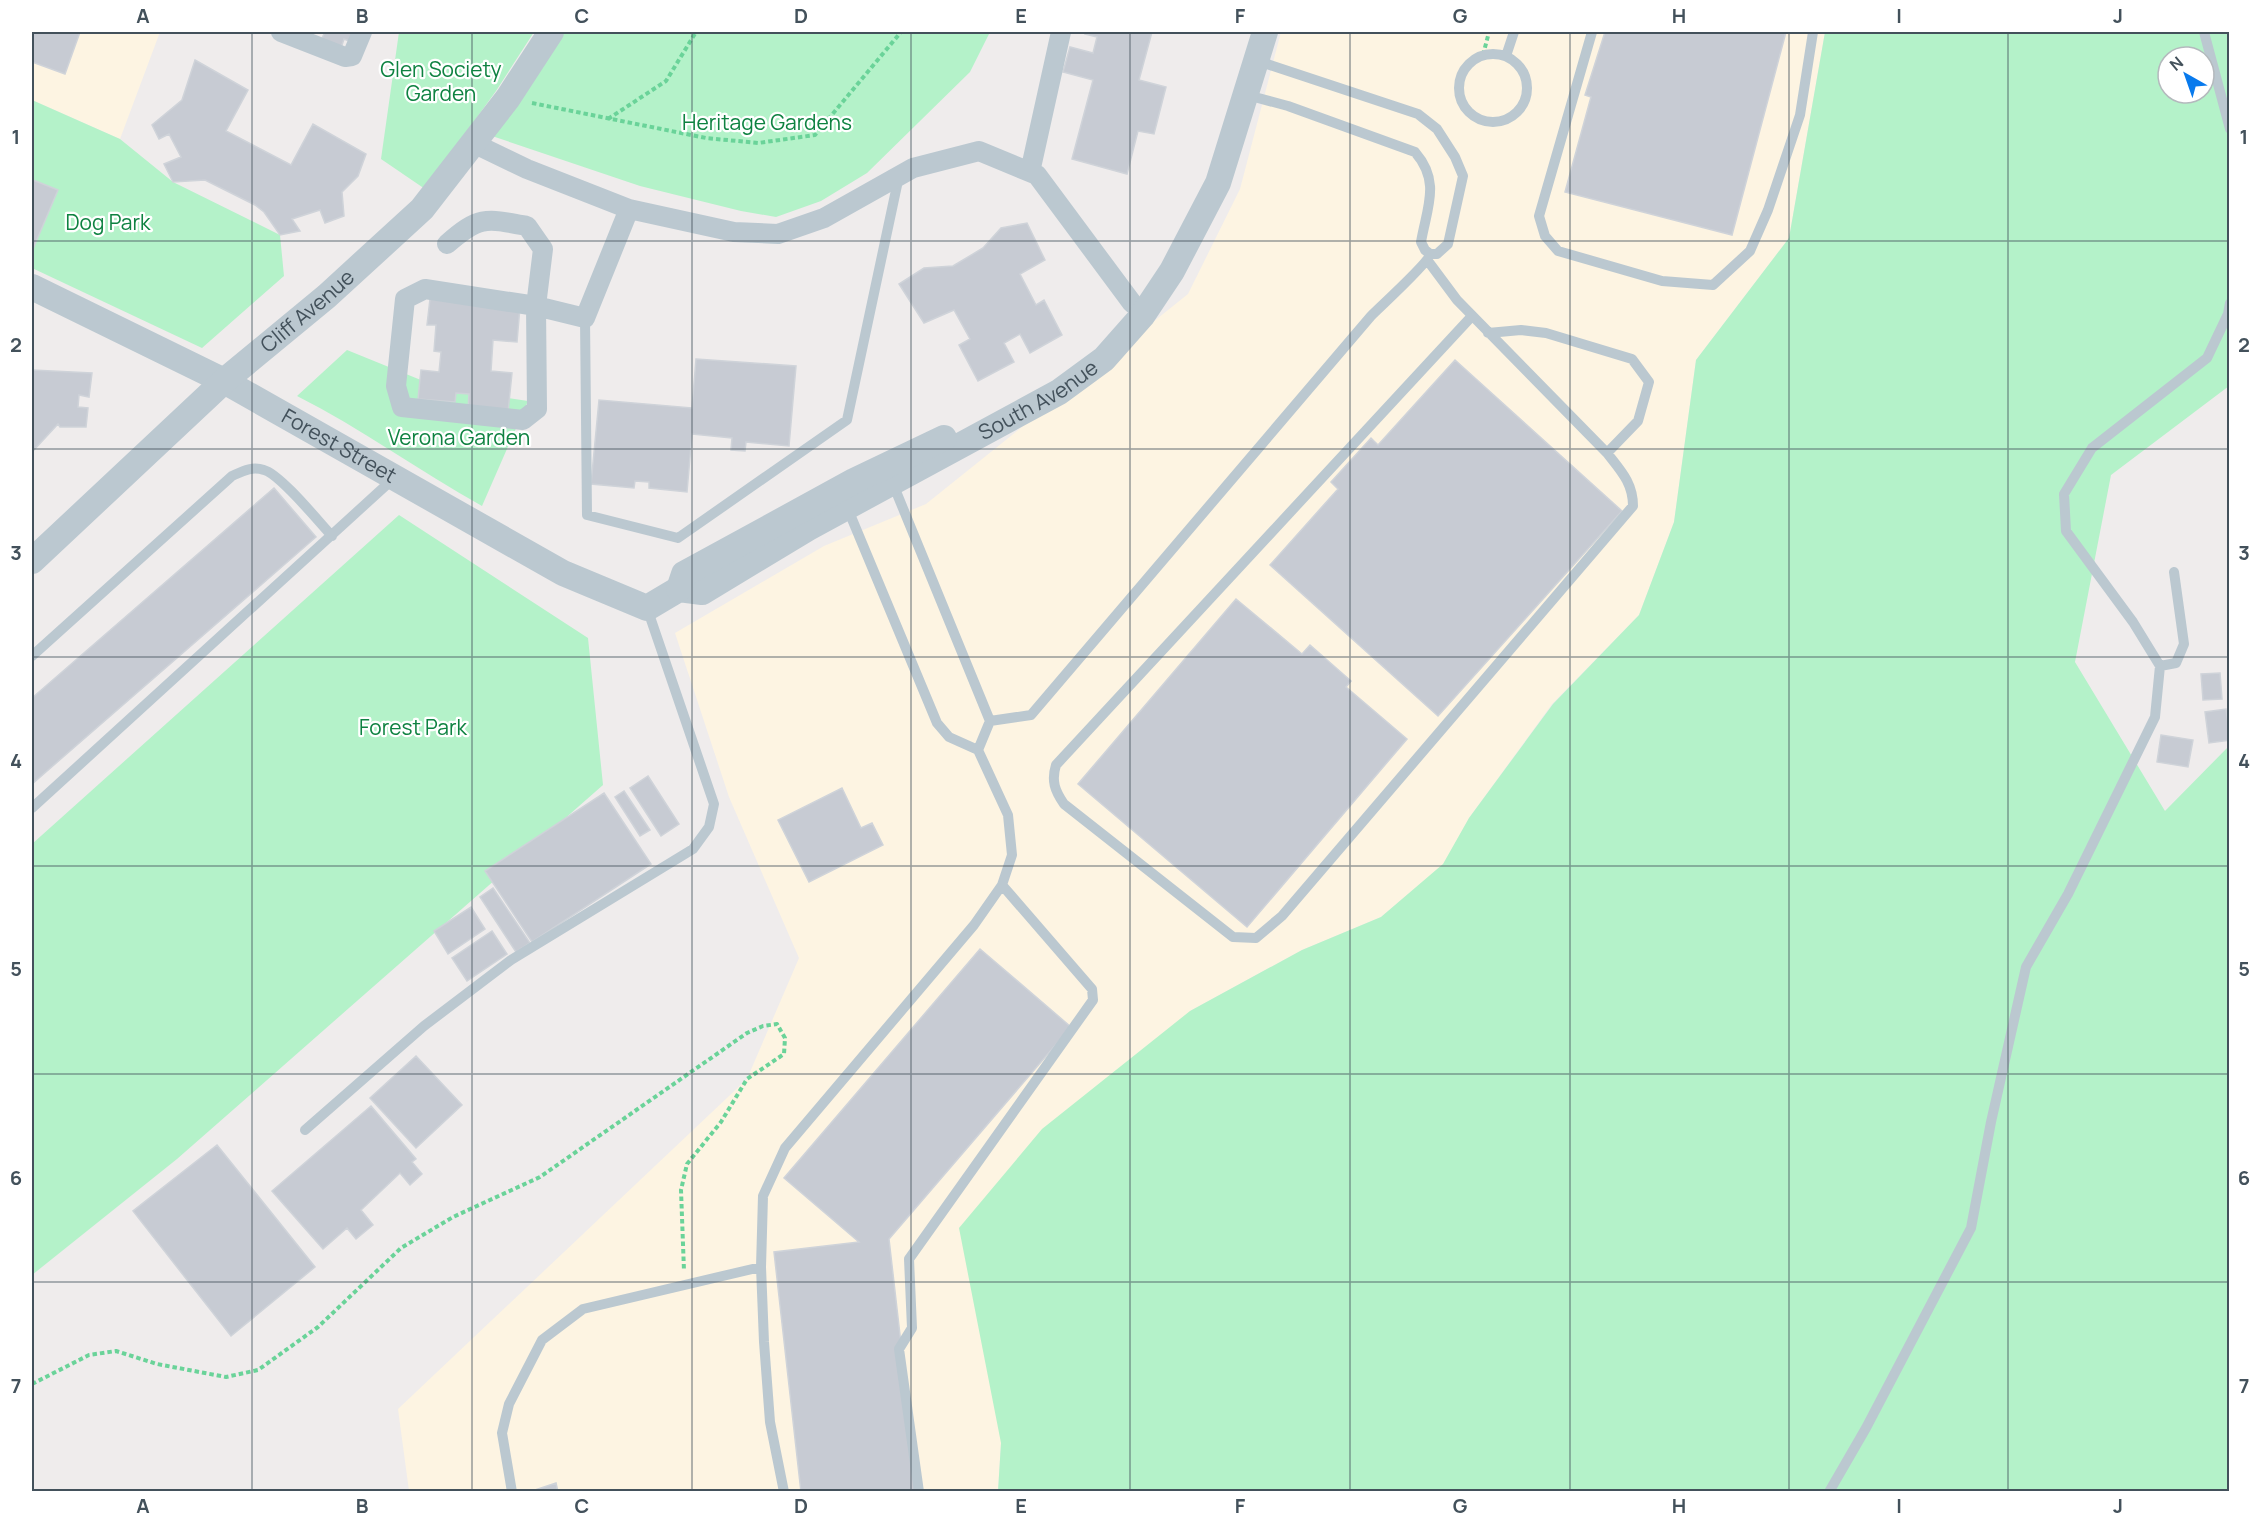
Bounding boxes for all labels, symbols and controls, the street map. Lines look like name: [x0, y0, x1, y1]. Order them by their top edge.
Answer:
text: A: [136, 2, 150, 29]
text: B: [356, 2, 369, 29]
text: C: [575, 2, 589, 29]
text: D: [794, 2, 808, 29]
text: E: [1015, 2, 1027, 29]
text: F: [1235, 2, 1246, 29]
text: G: [1453, 2, 1468, 29]
text: H: [1672, 2, 1686, 29]
text: I: [1896, 2, 1902, 29]
text: J: [2113, 2, 2123, 29]
north arrow: [2156, 45, 2216, 105]
text: N: [2165, 51, 2188, 76]
park label: Glen Society Garden: [380, 55, 502, 107]
park label: Heritage Gardens: [682, 108, 852, 136]
text: 1: [12, 123, 20, 150]
text: 1: [2240, 123, 2248, 150]
park label: Dog Park: [65, 208, 151, 236]
street label: Cliff Avenue: [254, 263, 360, 358]
text: 2: [10, 331, 22, 358]
text: 2: [2238, 331, 2250, 358]
street label: South Avenue: [973, 353, 1103, 446]
street label: Forest Street: [277, 402, 402, 489]
park label: Verona Garden: [388, 423, 530, 451]
text: 3: [10, 539, 22, 566]
text: 3: [2238, 539, 2250, 566]
park label: Forest Park: [359, 713, 467, 741]
text: 4: [10, 747, 22, 774]
text: 4: [2238, 747, 2250, 774]
text: 5: [10, 955, 22, 982]
text: 5: [2238, 955, 2250, 982]
text: 6: [10, 1164, 22, 1191]
text: 6: [2238, 1164, 2250, 1191]
text: 7: [11, 1372, 21, 1399]
text: 7: [2239, 1372, 2249, 1399]
text: A: [136, 1492, 150, 1519]
text: B: [356, 1492, 369, 1519]
text: C: [575, 1492, 589, 1519]
text: D: [794, 1492, 808, 1519]
text: E: [1015, 1492, 1027, 1519]
text: F: [1235, 1492, 1246, 1519]
text: G: [1453, 1492, 1468, 1519]
text: H: [1672, 1492, 1686, 1519]
text: I: [1896, 1492, 1902, 1519]
text: J: [2113, 1492, 2123, 1519]

